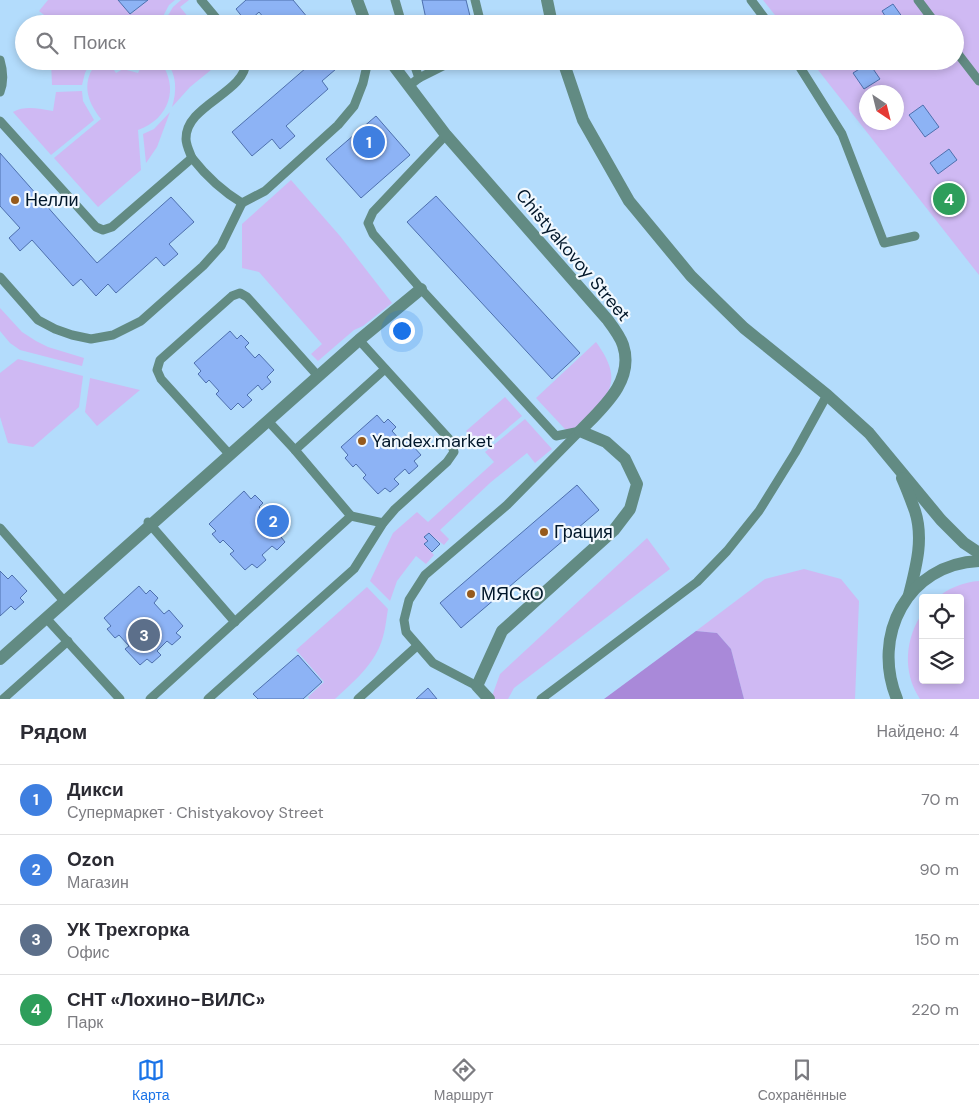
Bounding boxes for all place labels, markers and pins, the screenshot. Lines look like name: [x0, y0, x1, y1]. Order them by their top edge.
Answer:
pin: 1: [353, 123, 385, 161]
pin: 4: [933, 180, 965, 218]
place label: Нелли: [25, 188, 78, 212]
marker: Нелли: [9, 194, 21, 206]
place label: Yandex.market: [372, 429, 493, 453]
marker: Yandex.market: [356, 435, 368, 447]
pin: 2: [257, 502, 289, 540]
place label: Грация: [554, 520, 613, 544]
marker: Грация: [538, 526, 550, 538]
place label: МЯСкО: [481, 582, 544, 606]
marker: МЯСкО: [465, 588, 477, 600]
pin: 3: [128, 616, 160, 654]

